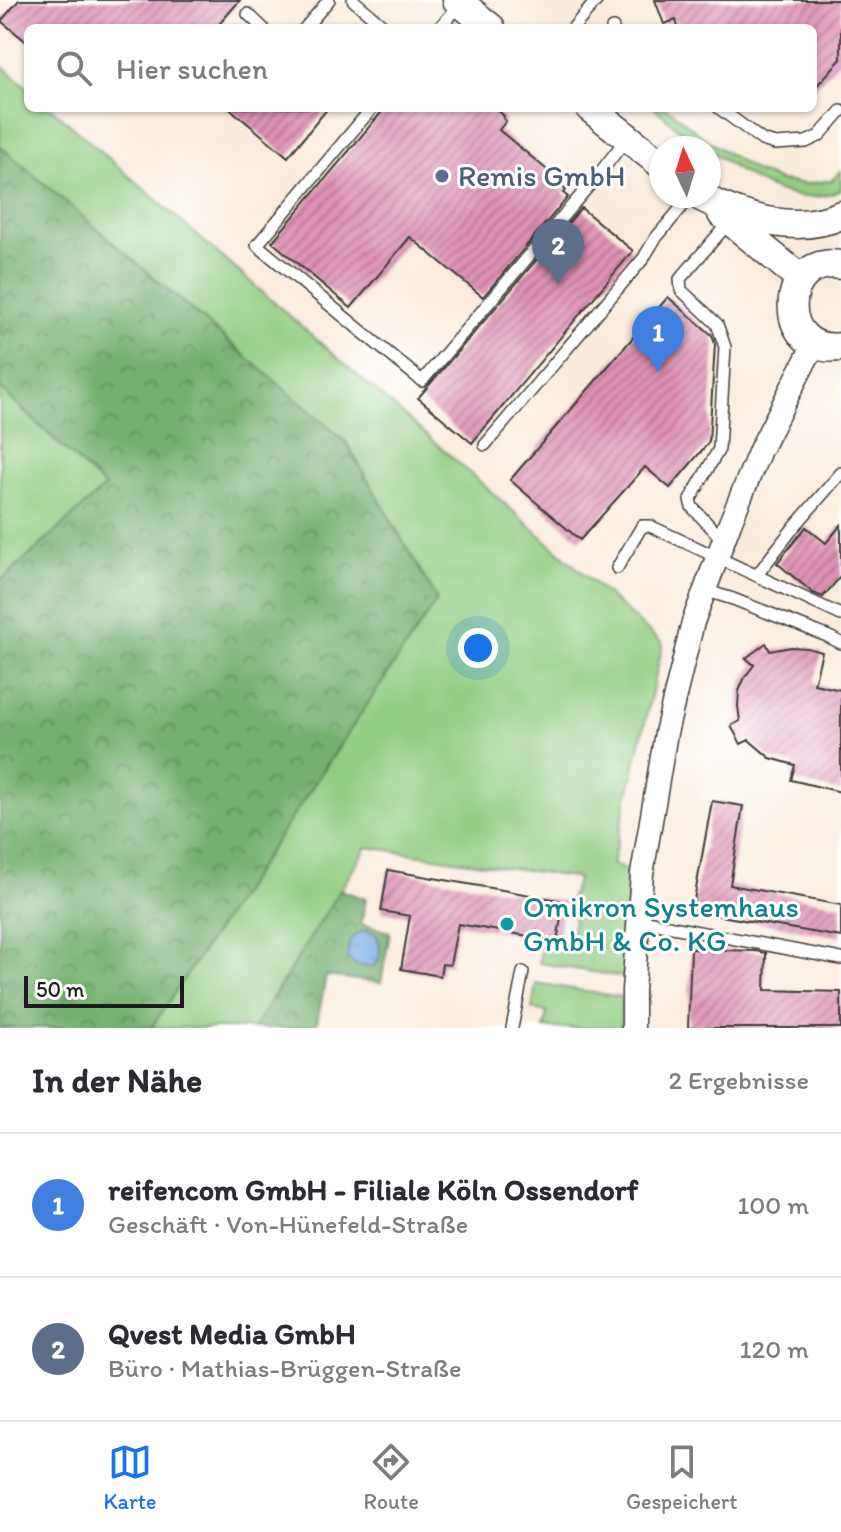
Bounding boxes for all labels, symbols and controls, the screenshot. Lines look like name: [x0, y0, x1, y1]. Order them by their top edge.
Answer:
search box: [24, 24, 817, 112]
icon: search: [52, 46, 96, 90]
text: Hier suchen: [116, 50, 268, 87]
north arrow: [649, 136, 721, 208]
place label: Remis GmbH: [458, 157, 626, 194]
marker: Remis GmbH: [433, 167, 451, 185]
pin: 2: [532, 219, 584, 285]
pin: 1: [632, 306, 684, 372]
your location: [458, 628, 498, 668]
place label: Omikron Systemhaus GmbH & Co. KG: [523, 888, 799, 959]
marker: Omikron Systemhaus GmbH & Co. KG: [498, 915, 516, 933]
scale bar: [24, 972, 184, 1008]
text: 50 m: [36, 976, 85, 1003]
text: In der Nähe: [32, 1060, 202, 1101]
text: 2 Ergebnisse: [669, 1064, 809, 1096]
text: reifencom GmbH - Filiale Köln Ossendorf: [108, 1171, 638, 1208]
text: 1: [52, 1189, 64, 1221]
text: 100 m: [737, 1189, 809, 1221]
text: Geschäft · Von-Hünefeld-Straße: [108, 1208, 468, 1240]
text: Qvest Media GmbH: [108, 1315, 356, 1352]
text: 2: [51, 1333, 65, 1365]
text: 120 m: [740, 1333, 809, 1365]
text: Büro · Mathias-Brüggen-Straße: [108, 1352, 461, 1384]
tab: Karte: [104, 1440, 156, 1515]
tab: Route: [364, 1440, 419, 1515]
tab: Gespeichert: [626, 1440, 737, 1515]

